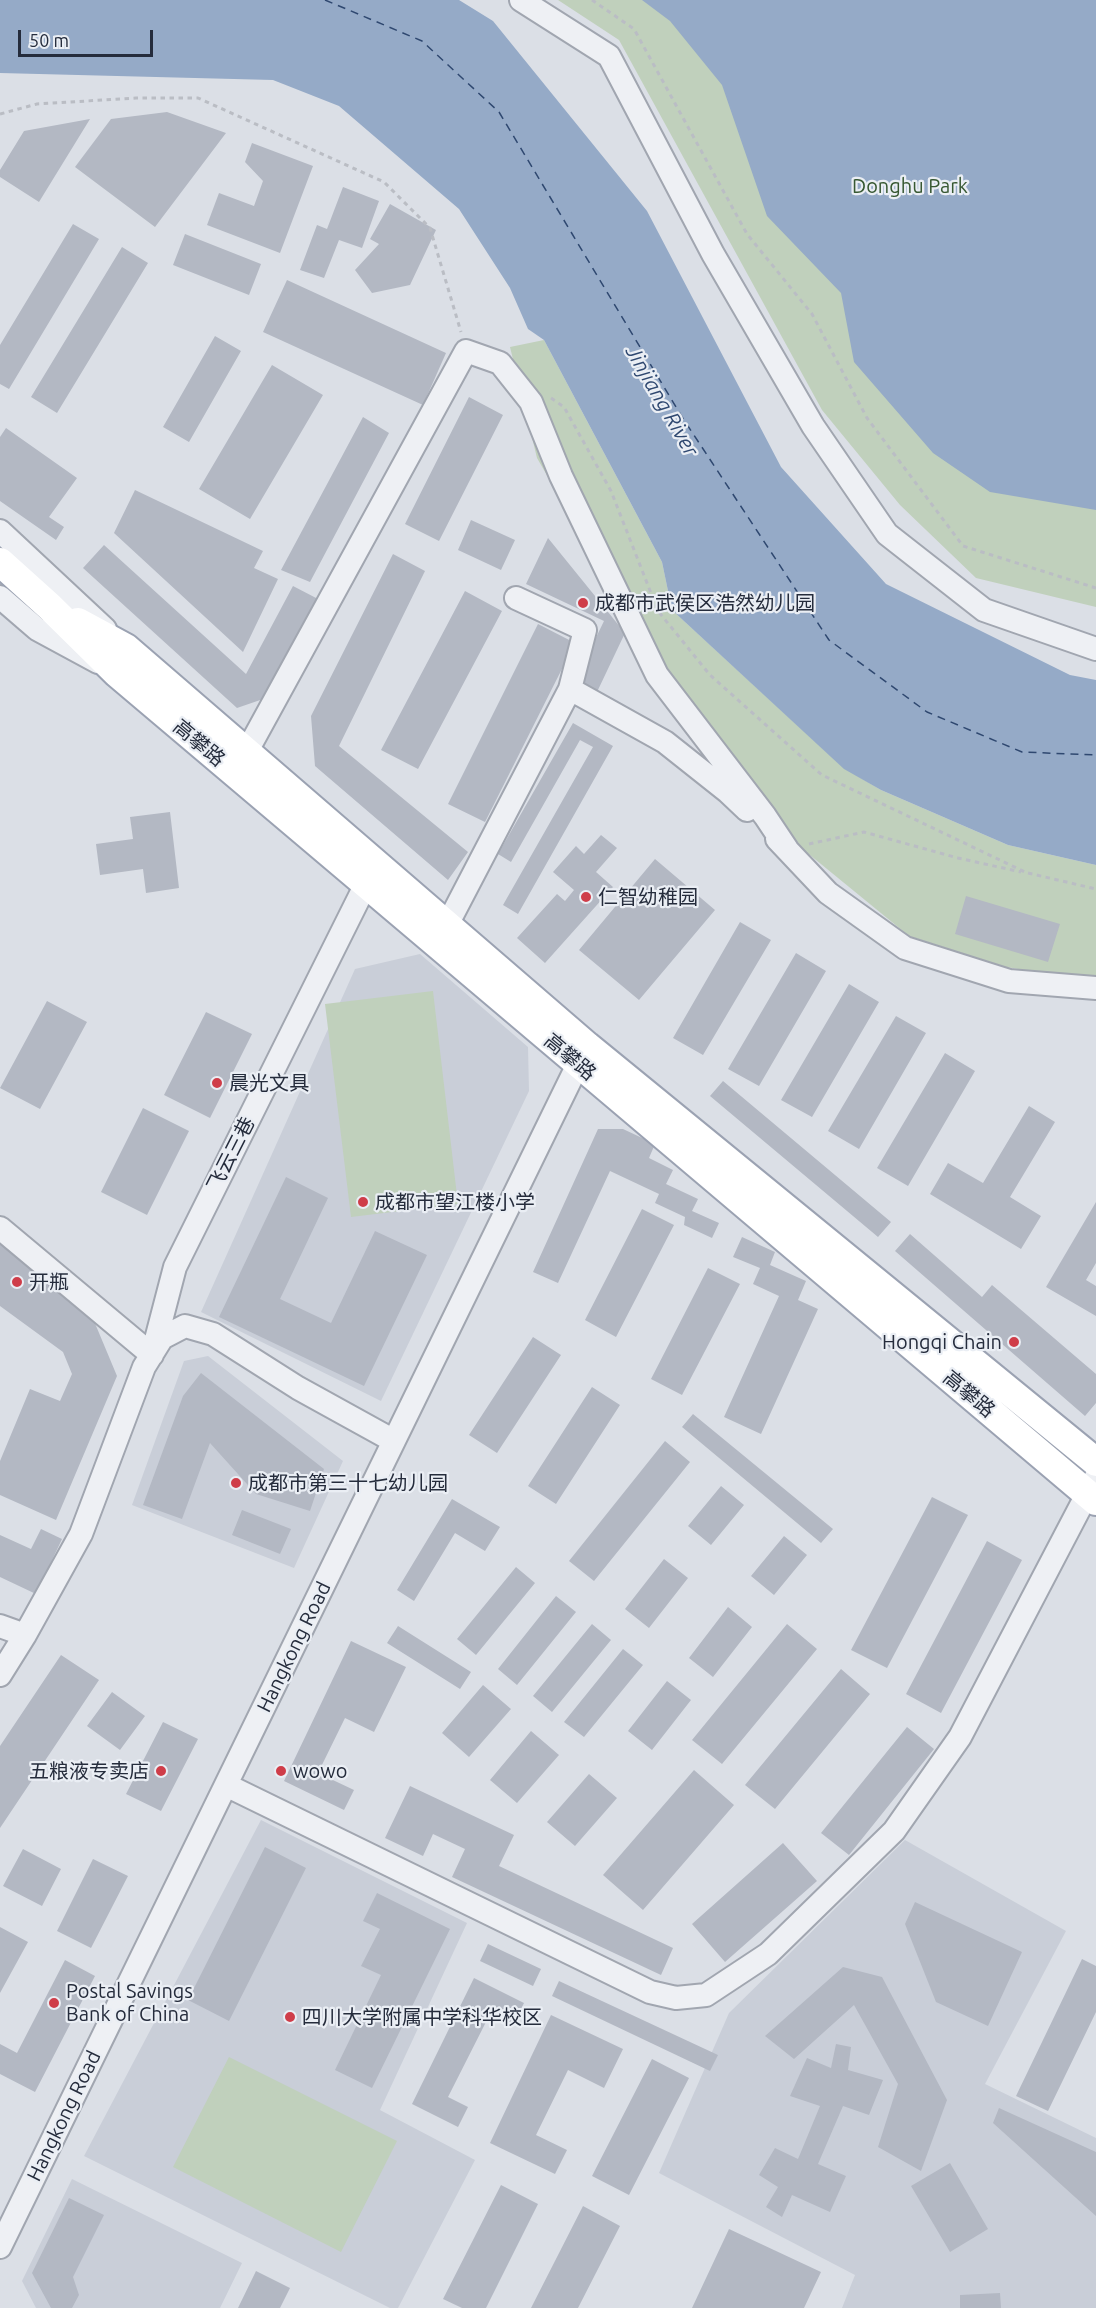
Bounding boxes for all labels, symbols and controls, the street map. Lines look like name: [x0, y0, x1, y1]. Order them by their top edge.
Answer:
scale bar: [21, 18, 156, 56]
text: 50 m: [29, 30, 69, 50]
park label: Donghu Park: [852, 174, 968, 198]
water label: Jinjiang River: [620, 341, 704, 461]
place label: 成都市武侯区浩然幼儿园: [595, 591, 815, 615]
marker: 成都市武侯区浩然幼儿园: [576, 596, 590, 610]
street label: 高攀路: [168, 715, 230, 771]
place label: 仁智幼稚园: [598, 885, 698, 909]
marker: 仁智幼稚园: [579, 890, 593, 904]
street label: 高攀路: [539, 1029, 601, 1085]
place label: 晨光文具: [229, 1071, 309, 1095]
marker: 晨光文具: [210, 1076, 224, 1090]
street label: 飞云三巷: [202, 1113, 260, 1195]
place label: 成都市望江楼小学: [375, 1190, 535, 1214]
marker: 成都市望江楼小学: [356, 1195, 370, 1209]
place label: 开瓶: [29, 1270, 69, 1294]
marker: 开瓶: [10, 1275, 24, 1289]
place label: Hongqi Chain: [882, 1330, 1002, 1354]
marker: Hongqi Chain: [1007, 1335, 1021, 1349]
street label: 高攀路: [938, 1366, 1000, 1422]
place label: 成都市第三十七幼儿园: [248, 1471, 448, 1495]
marker: 成都市第三十七幼儿园: [229, 1476, 243, 1490]
street label: Hangkong Road: [252, 1578, 336, 1716]
place label: 五粮液专卖店: [29, 1759, 149, 1783]
place label: wowo: [293, 1759, 347, 1783]
marker: 五粮液专卖店: [154, 1764, 168, 1778]
marker: wowo: [274, 1764, 288, 1778]
place label: Postal Savings Bank of China: [66, 1979, 193, 2026]
marker: Postal Savings Bank of China: [47, 1996, 61, 2010]
place label: 四川大学附属中学科华校区: [302, 2005, 542, 2029]
marker: 四川大学附属中学科华校区: [283, 2010, 297, 2024]
street label: Hangkong Road: [22, 2047, 106, 2185]

